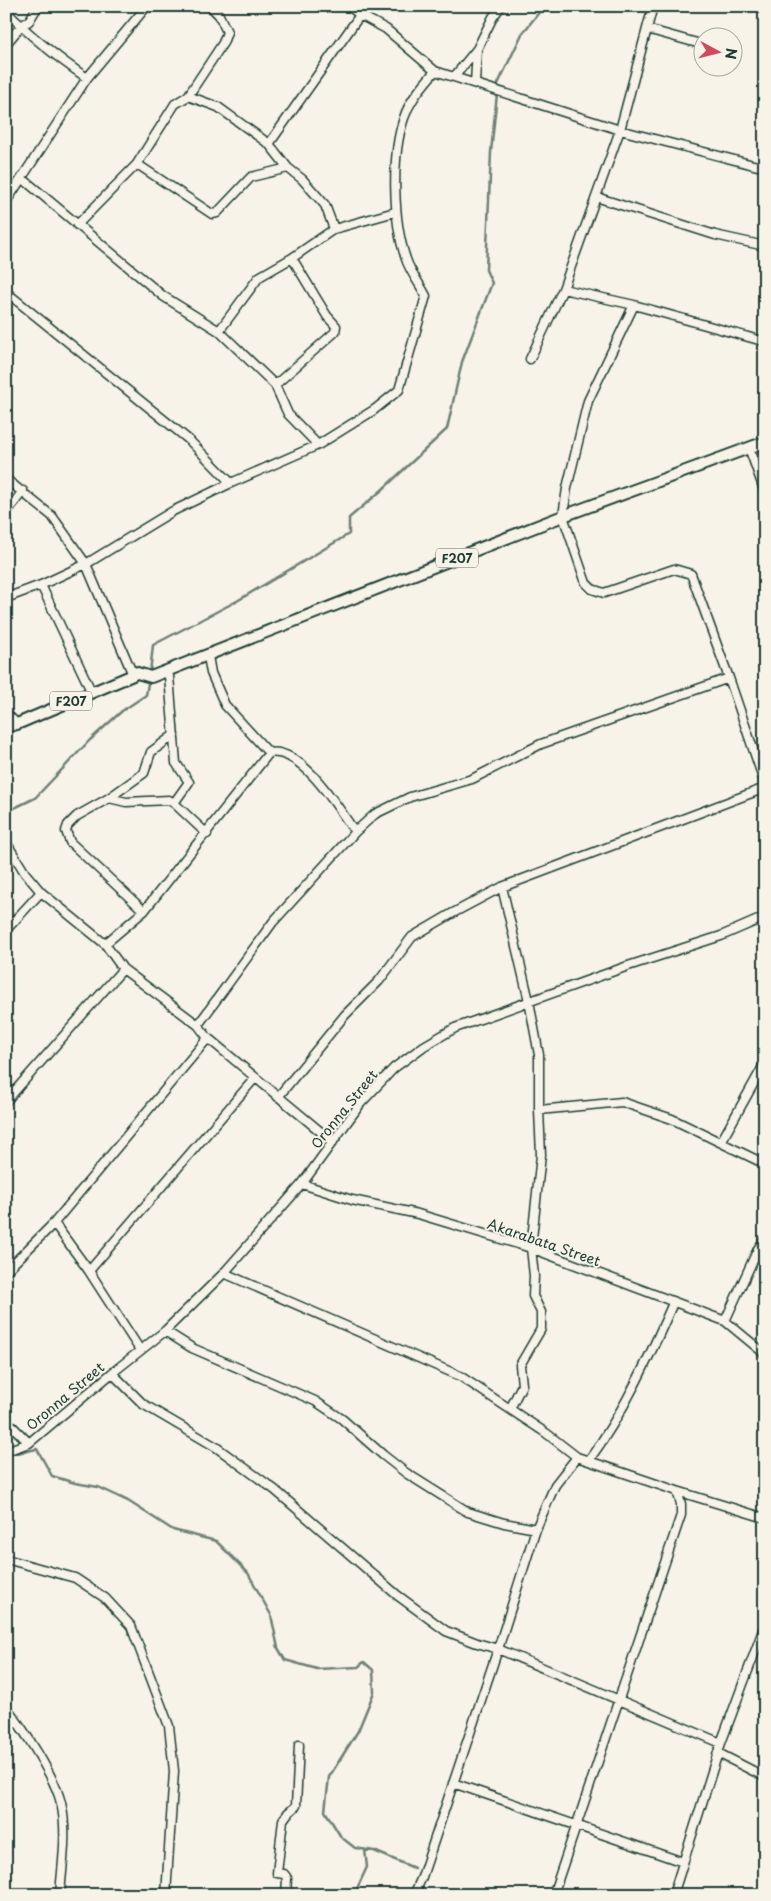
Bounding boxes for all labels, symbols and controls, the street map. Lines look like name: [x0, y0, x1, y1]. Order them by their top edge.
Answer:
north arrow: [694, 28, 744, 78]
text: N: [720, 47, 742, 60]
road number: F207: [436, 548, 478, 568]
road number: F207: [50, 691, 92, 710]
street label: Oronna Street: [305, 1065, 383, 1153]
street label: Akarabata Street: [485, 1213, 604, 1271]
street label: Oronna Street: [21, 1357, 109, 1435]

